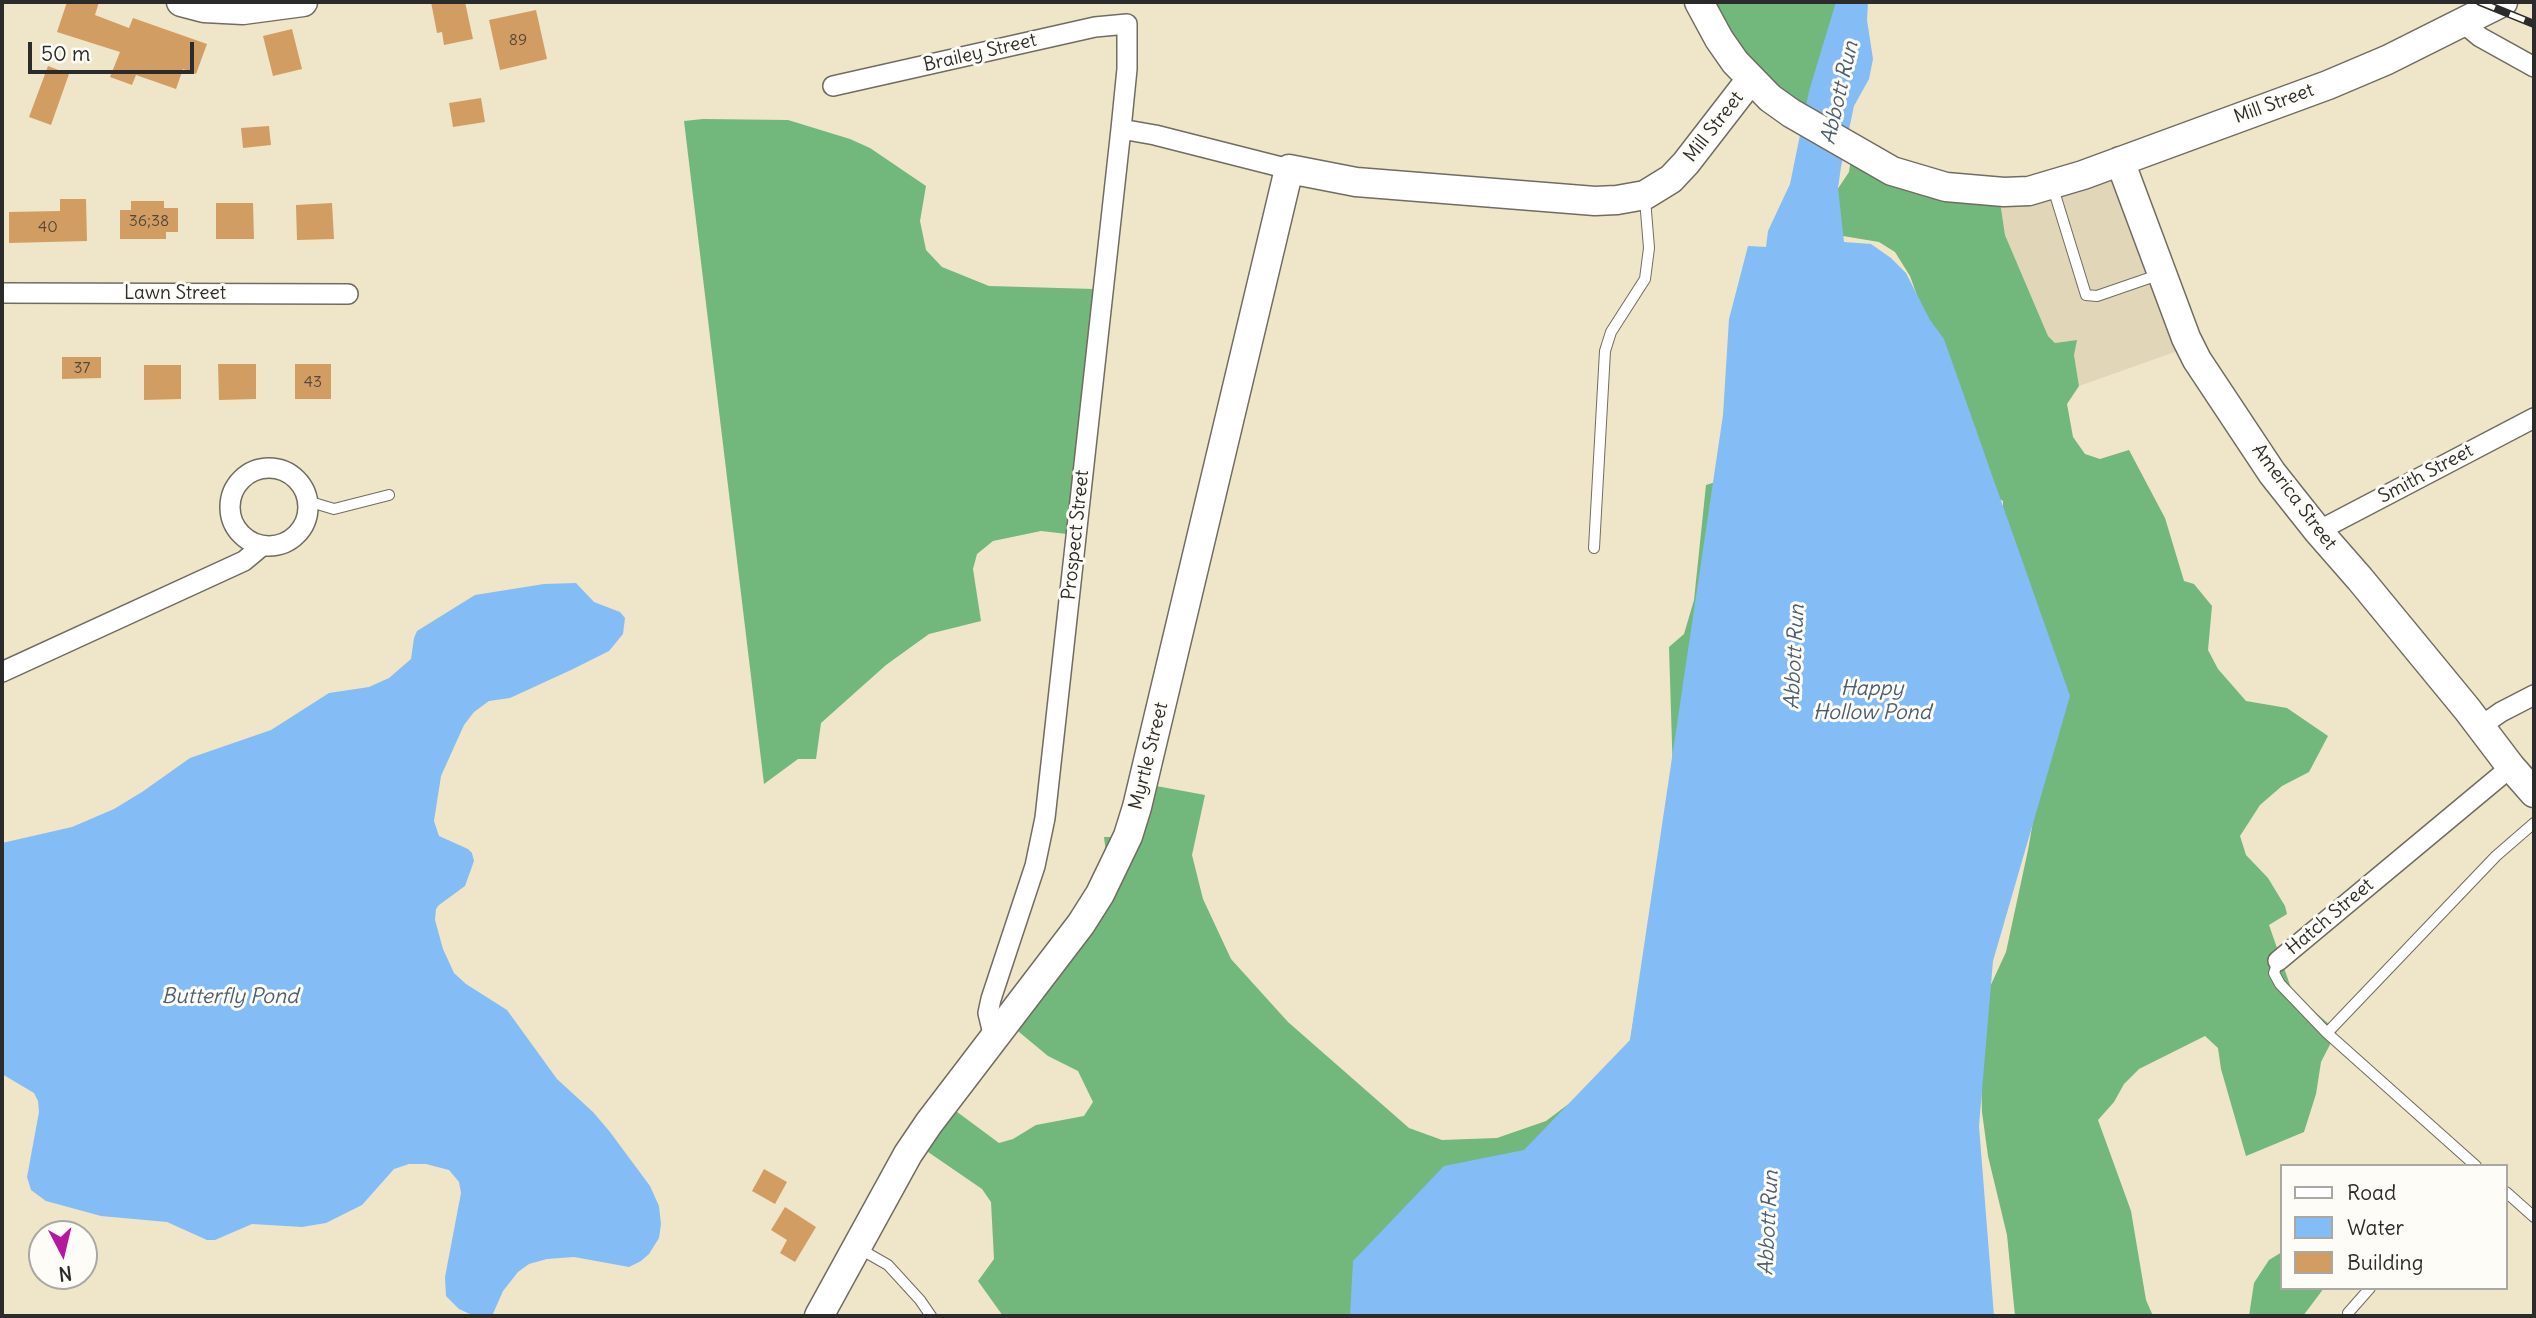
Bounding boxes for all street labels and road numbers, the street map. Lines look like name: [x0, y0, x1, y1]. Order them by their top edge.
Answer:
street label: Brailey Street: [921, 29, 1039, 77]
street label: Mill Street: [2231, 79, 2317, 129]
street label: Mill Street: [1679, 87, 1749, 167]
street label: Lawn Street: [124, 283, 226, 305]
street label: America Street: [2247, 440, 2341, 554]
street label: Smith Street: [2375, 440, 2477, 508]
street label: Prospect Street: [1058, 469, 1094, 601]
street label: Myrtle Street: [1125, 700, 1173, 812]
street label: Hatch Street: [2282, 874, 2378, 960]

